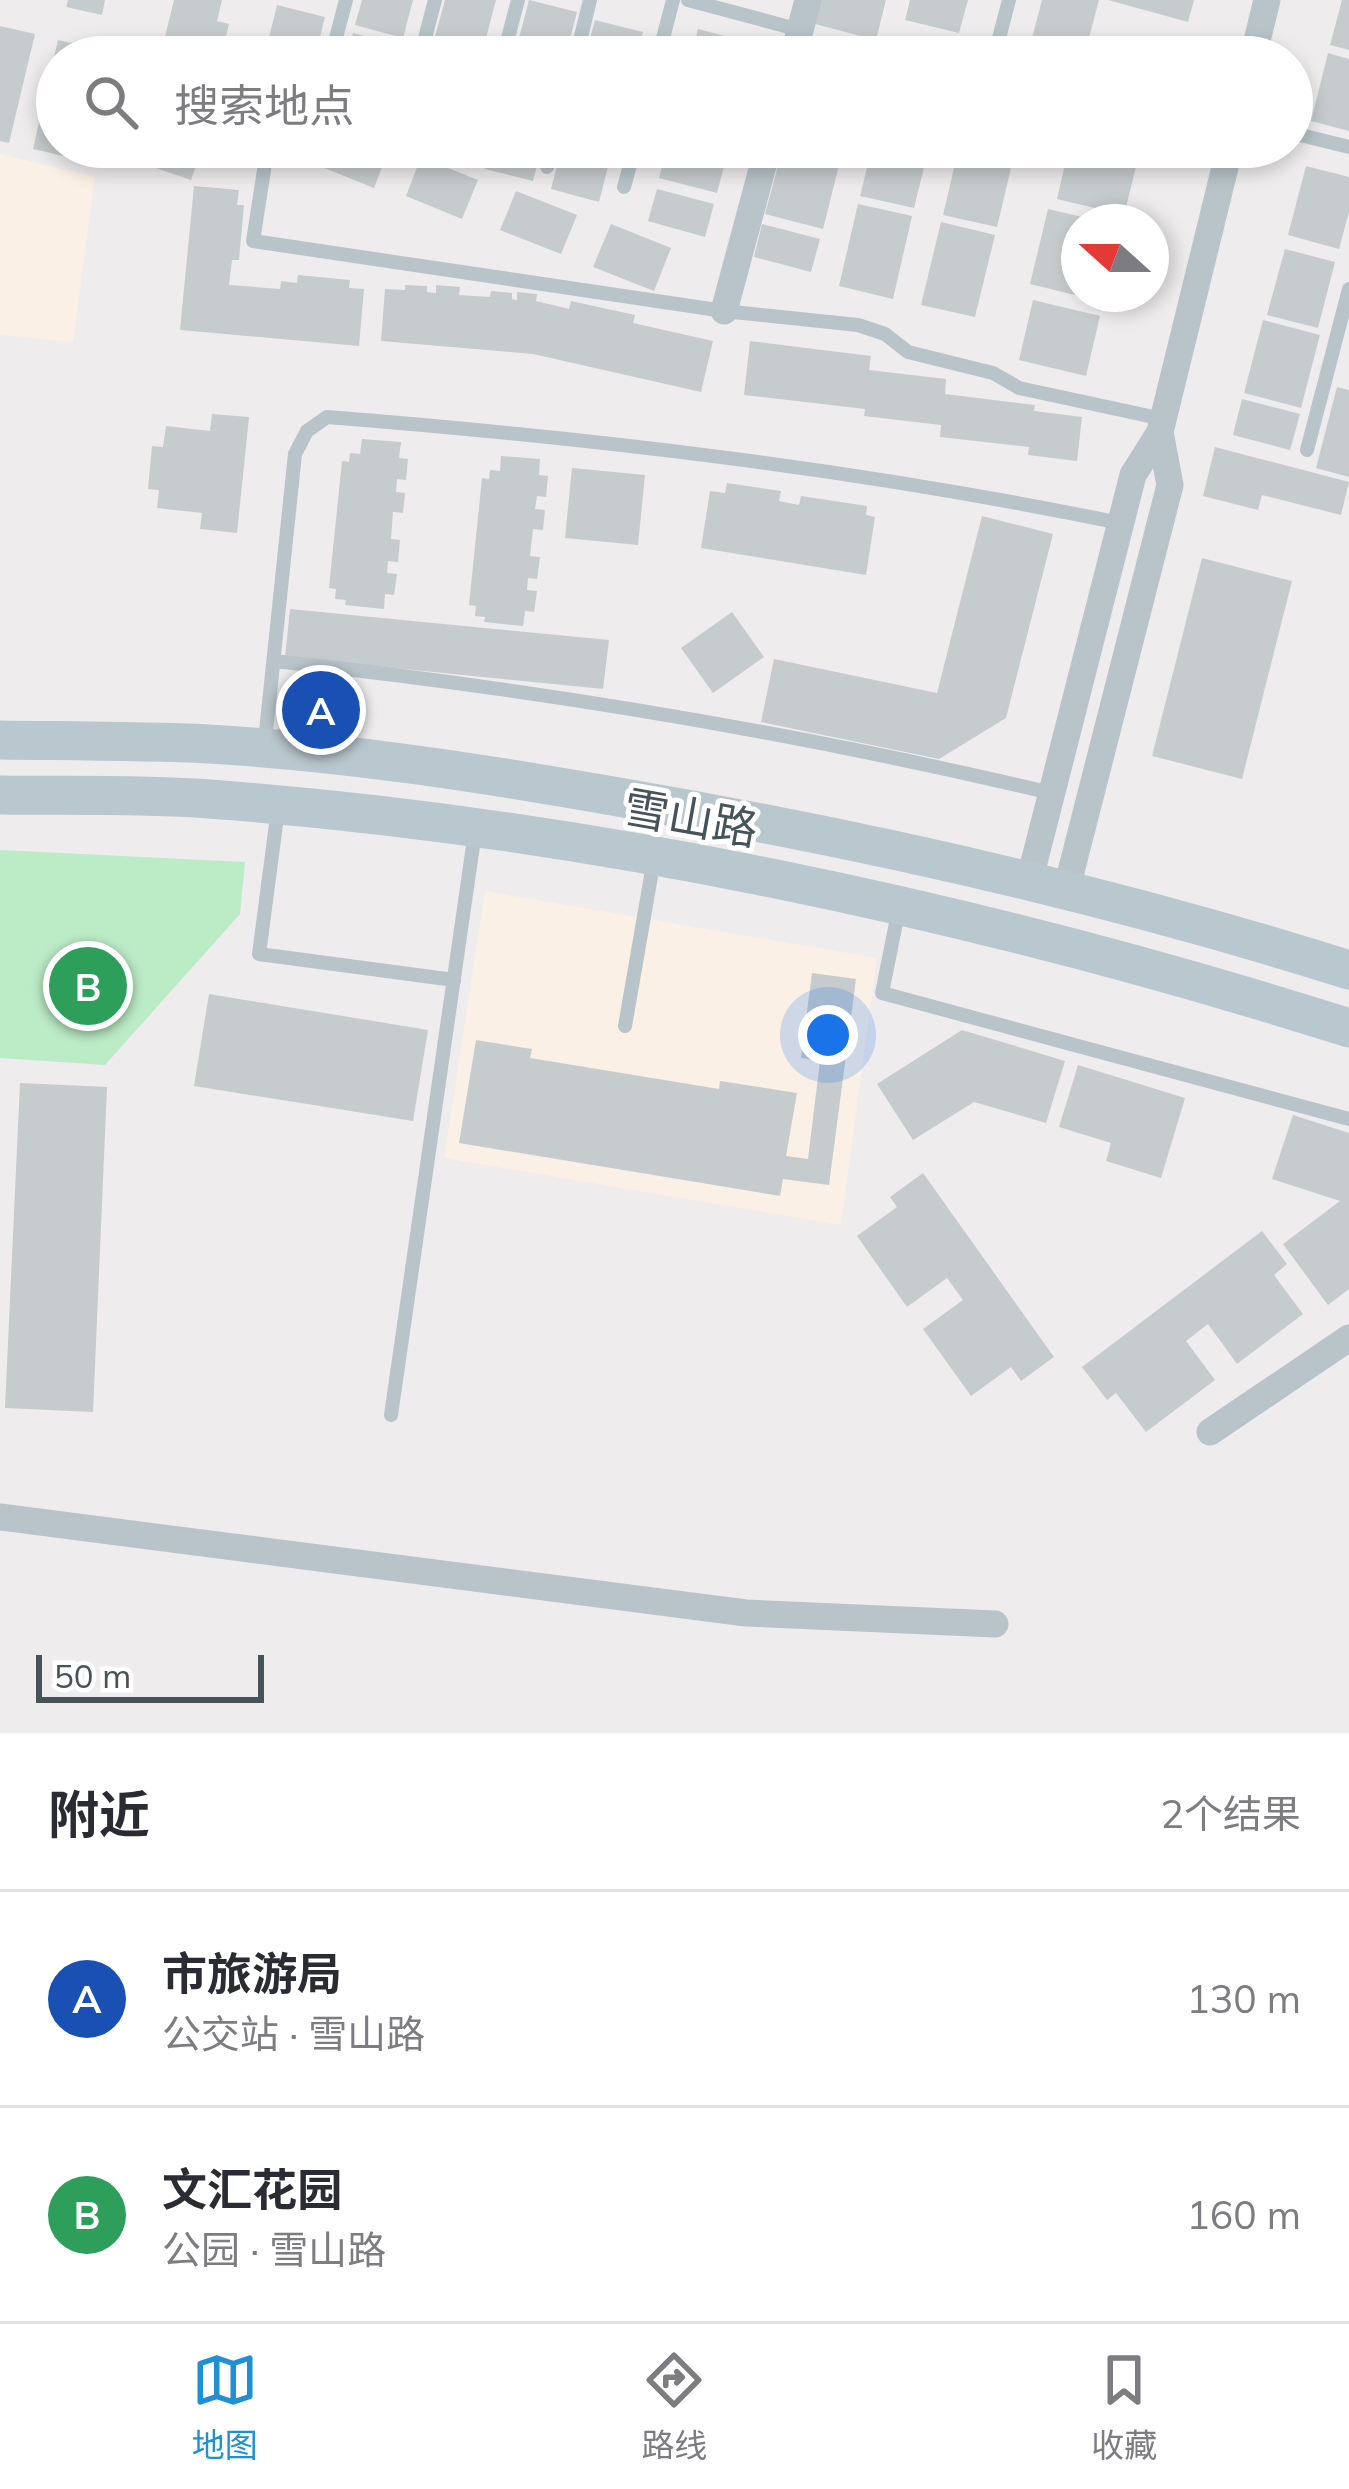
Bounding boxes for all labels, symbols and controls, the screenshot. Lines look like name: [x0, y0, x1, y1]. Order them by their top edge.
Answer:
search box: [36, 36, 1313, 168]
icon: search: [78, 69, 144, 135]
text: 搜索地点: [174, 77, 354, 133]
north arrow: [1061, 204, 1169, 312]
pin: A: [282, 665, 360, 755]
street label: 雪山路: [620, 778, 762, 856]
pin: B: [49, 941, 127, 1031]
your location: [798, 1005, 858, 1065]
scale bar: [36, 1649, 264, 1702]
text: 50 m: [54, 1655, 131, 1696]
text: 附近: [48, 1782, 150, 1846]
text: 2个结果: [1161, 1789, 1301, 1838]
text: 市旅游局: [162, 1945, 342, 2001]
text: A: [72, 1974, 102, 2023]
text: 130 m: [1186, 1974, 1301, 2023]
text: 公交站 · 雪山路: [162, 2009, 425, 2058]
text: 文汇花园: [162, 2161, 342, 2217]
text: B: [74, 2190, 100, 2239]
text: 160 m: [1186, 2190, 1301, 2239]
text: 公园 · 雪山路: [162, 2225, 386, 2274]
tab: 地图: [192, 2347, 258, 2467]
tab: 路线: [641, 2347, 707, 2467]
tab: 收藏: [1091, 2347, 1157, 2467]

